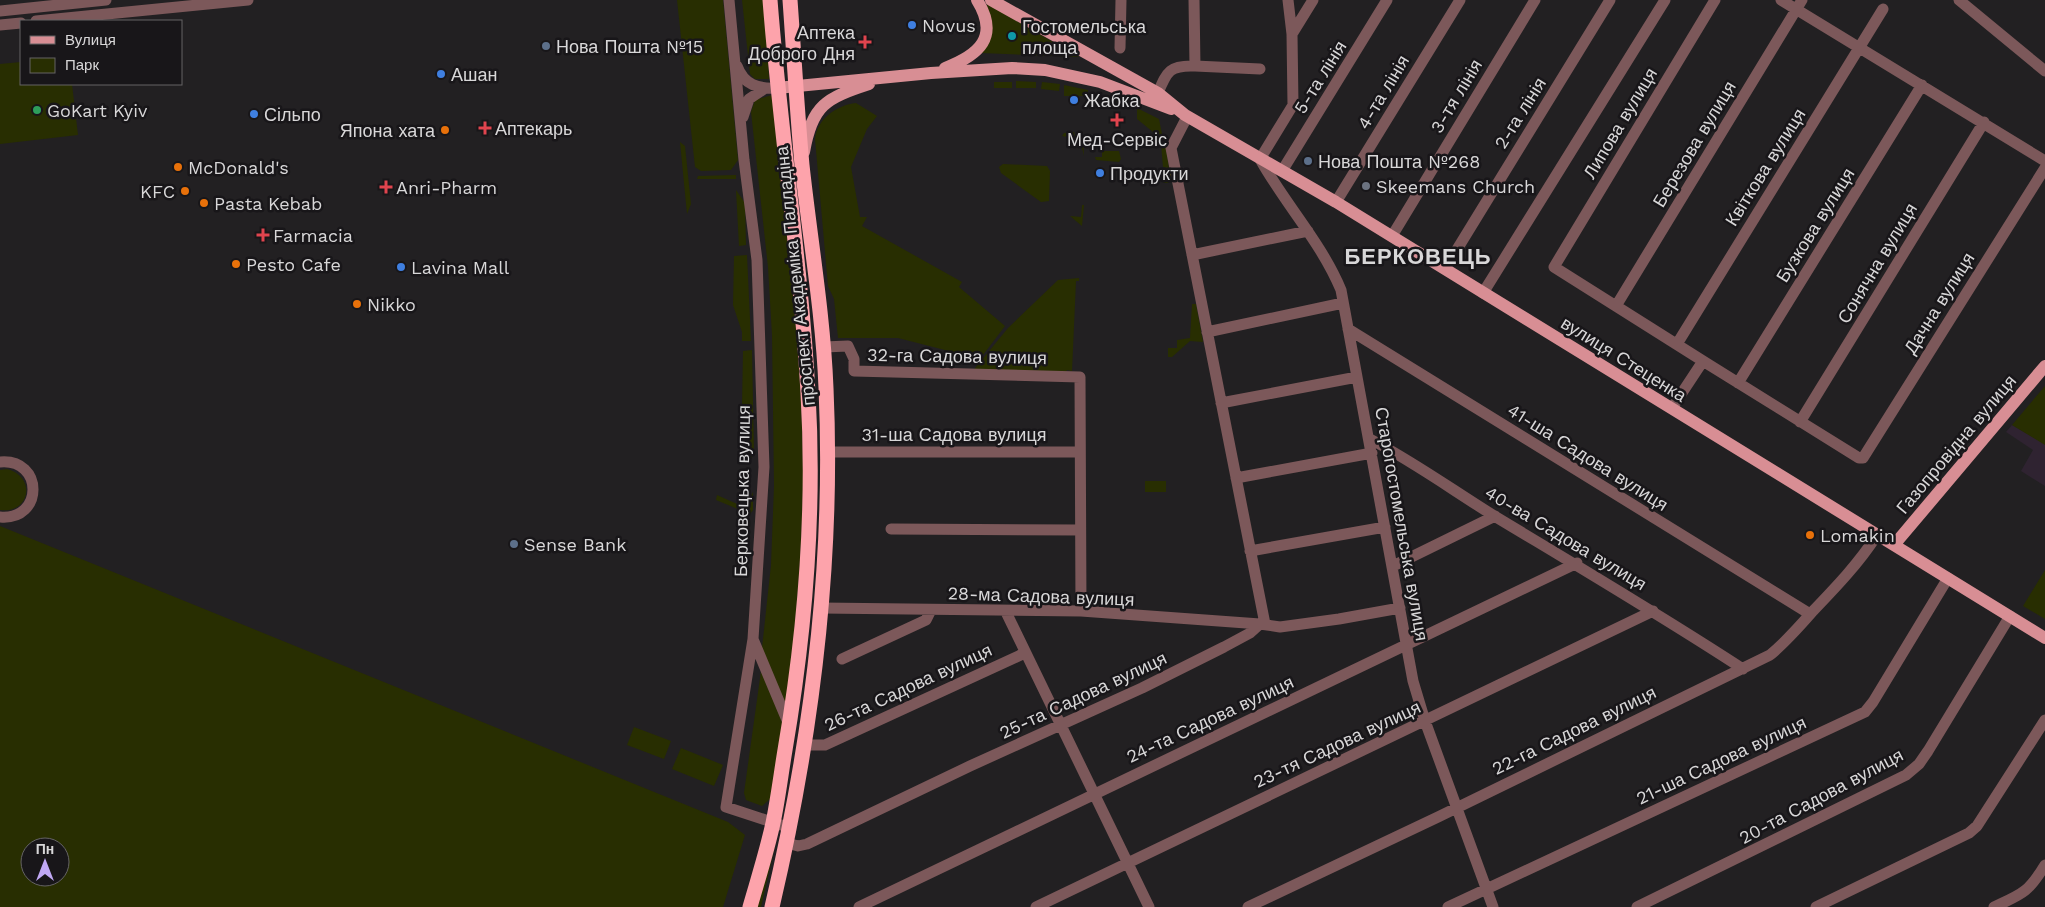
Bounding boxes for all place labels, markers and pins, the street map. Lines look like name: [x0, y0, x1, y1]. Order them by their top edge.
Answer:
place label: Novus: [922, 15, 976, 36]
place label: Гостомельська площа: [1022, 16, 1147, 58]
marker: Novus: [906, 19, 918, 31]
place label: Аптека Доброго Дня: [748, 22, 856, 64]
marker: Гостомельська площа: [1006, 30, 1018, 42]
place label: Нова Пошта №15: [556, 36, 703, 57]
marker: Аптека Доброго Дня: [859, 36, 871, 48]
marker: Нова Пошта №15: [540, 40, 552, 52]
place label: Ашан: [451, 64, 497, 85]
marker: Ашан: [435, 68, 447, 80]
place label: Жабка: [1084, 90, 1140, 111]
marker: Жабка: [1068, 94, 1080, 106]
place label: GoKart Kyiv: [47, 100, 148, 121]
marker: GoKart Kyiv: [31, 104, 43, 116]
place label: Сільпо: [264, 104, 321, 125]
marker: Сільпо: [248, 108, 260, 120]
marker: Мед-Сервіс: [1111, 114, 1123, 126]
place label: Аптекарь: [495, 118, 572, 139]
place label: Япона хата: [340, 120, 436, 141]
marker: Аптекарь: [479, 122, 491, 134]
marker: Япона хата: [439, 124, 451, 136]
place label: Мед-Сервіс: [1067, 129, 1167, 150]
place label: Нова Пошта №268: [1318, 151, 1480, 172]
marker: Нова Пошта №268: [1302, 155, 1314, 167]
place label: McDonald's: [188, 157, 289, 178]
marker: McDonald's: [172, 161, 184, 173]
place label: Продукти: [1110, 163, 1188, 184]
marker: Продукти: [1094, 167, 1106, 179]
place label: Skeemans Church: [1376, 176, 1535, 197]
place label: Anri-Pharm: [396, 177, 497, 198]
marker: Skeemans Church: [1360, 180, 1372, 192]
place label: KFC: [140, 181, 175, 202]
marker: Anri-Pharm: [380, 181, 392, 193]
marker: KFC: [179, 185, 191, 197]
place label: Pasta Kebab: [214, 193, 322, 214]
marker: Pasta Kebab: [198, 197, 210, 209]
place label: Farmacia: [273, 225, 353, 246]
marker: Farmacia: [257, 229, 269, 241]
place label: Pesto Cafe: [246, 254, 341, 275]
place label: Lavina Mall: [411, 257, 510, 278]
marker: Pesto Cafe: [230, 258, 242, 270]
marker: Lavina Mall: [395, 261, 407, 273]
place label: Nikko: [367, 294, 416, 315]
marker: Nikko: [351, 298, 363, 310]
place label: Lomakin: [1820, 525, 1895, 546]
marker: Lomakin: [1804, 529, 1816, 541]
place label: Sense Bank: [524, 534, 626, 555]
marker: Sense Bank: [508, 538, 520, 550]

